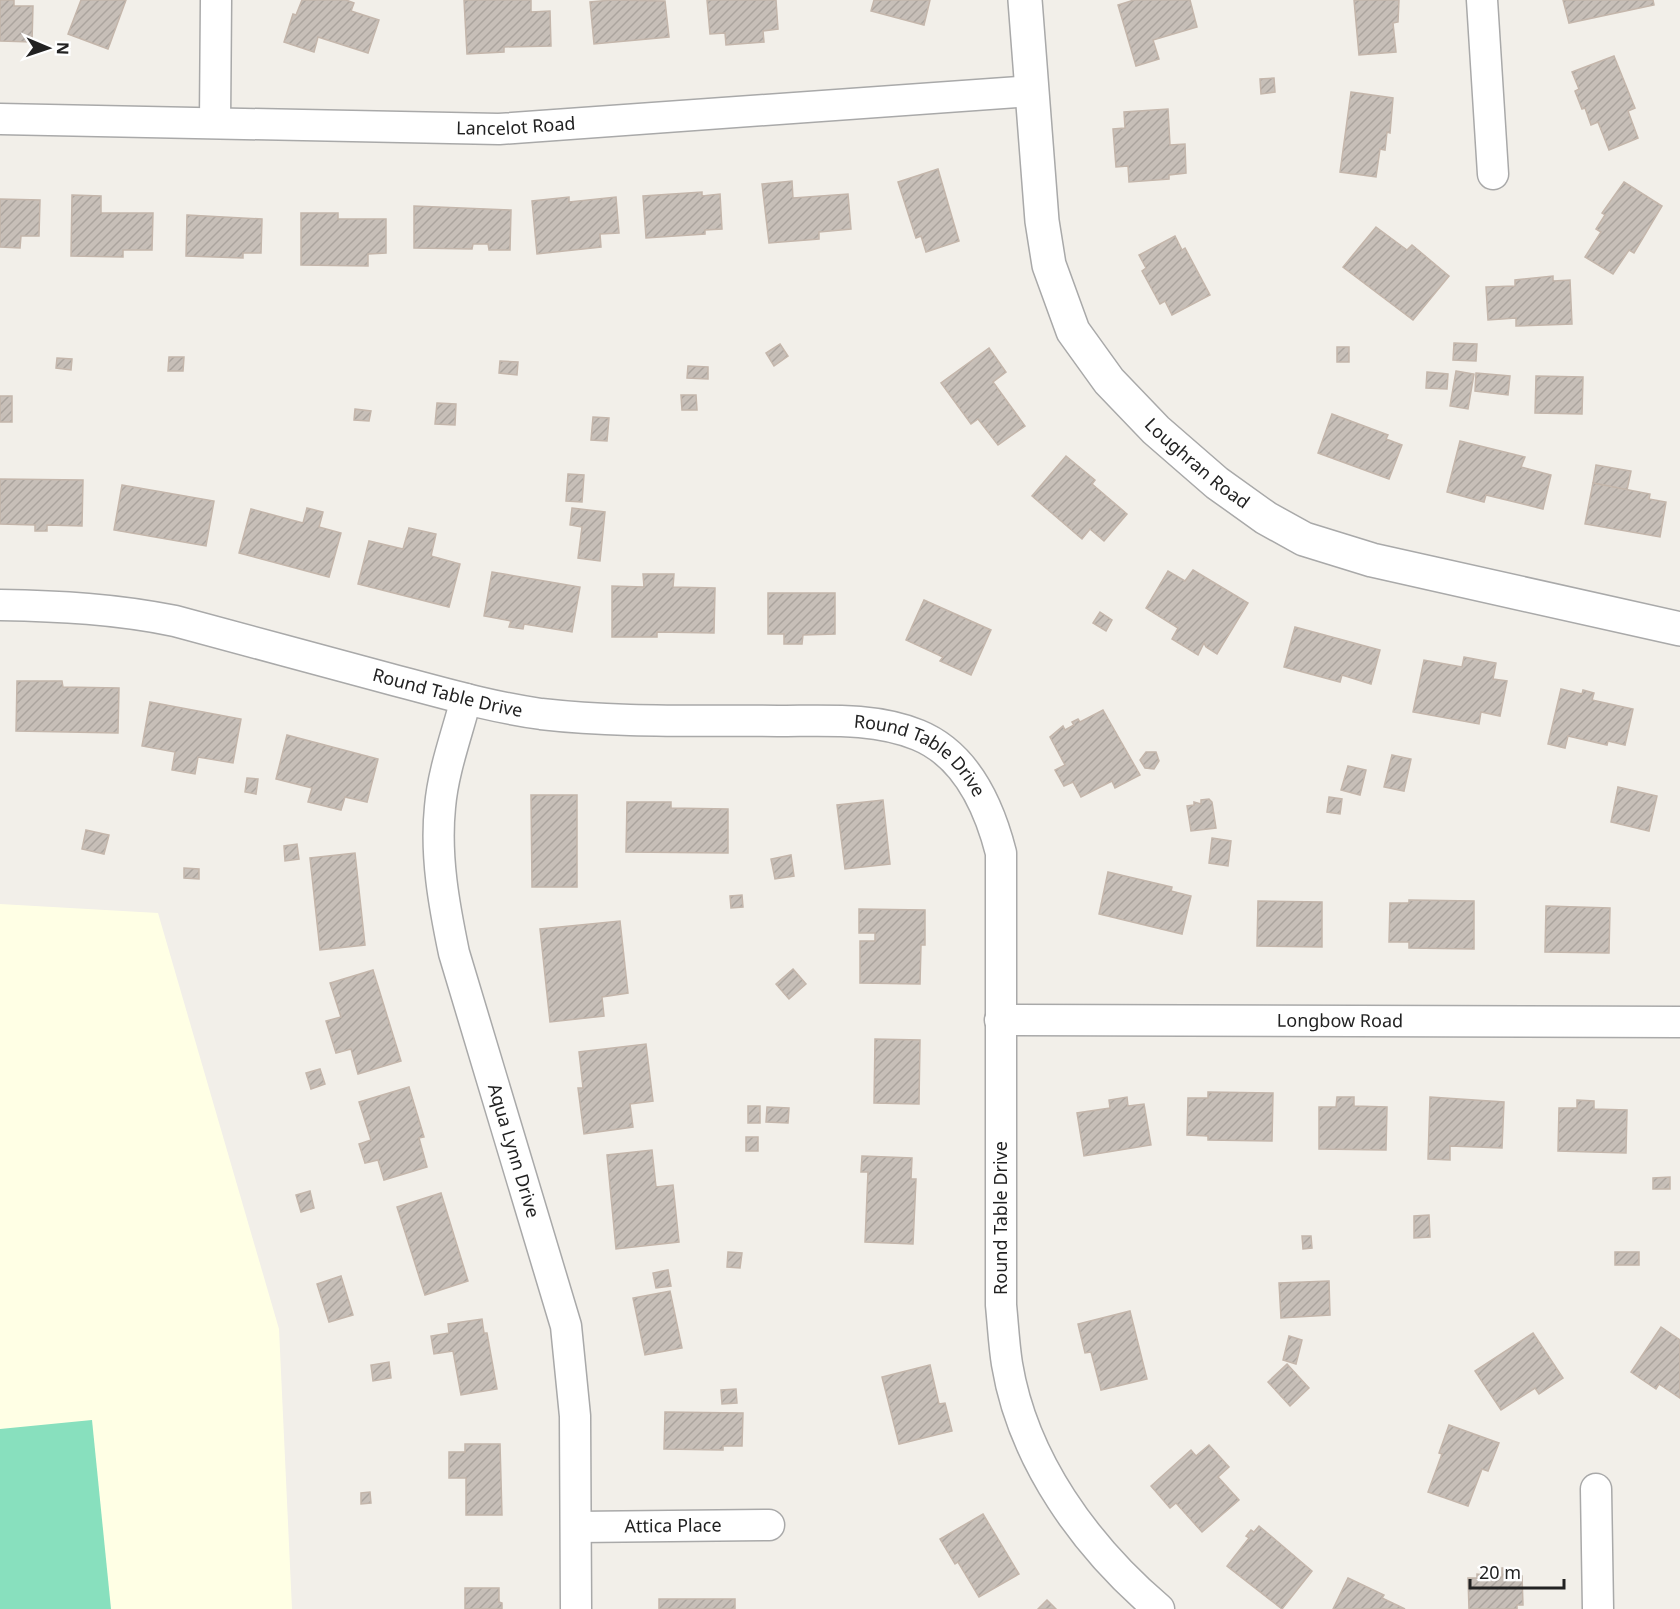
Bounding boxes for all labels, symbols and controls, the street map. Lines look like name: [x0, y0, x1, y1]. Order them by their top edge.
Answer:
north arrow: [18, 18, 78, 78]
text: N: [52, 42, 74, 55]
street label: Lancelot Road: [456, 111, 576, 140]
street label: Loughran Road: [1140, 412, 1255, 514]
street label: Round Table Drive: [370, 662, 525, 722]
street label: Round Table Drive: [853, 709, 991, 801]
street label: Longbow Road: [1277, 1008, 1403, 1032]
street label: Aqua Lynn Drive: [483, 1081, 546, 1220]
street label: Round Table Drive: [988, 1141, 1012, 1295]
street label: Attica Place: [624, 1512, 722, 1538]
scale bar: [1470, 1552, 1564, 1590]
text: 20 m: [1479, 1560, 1521, 1584]

